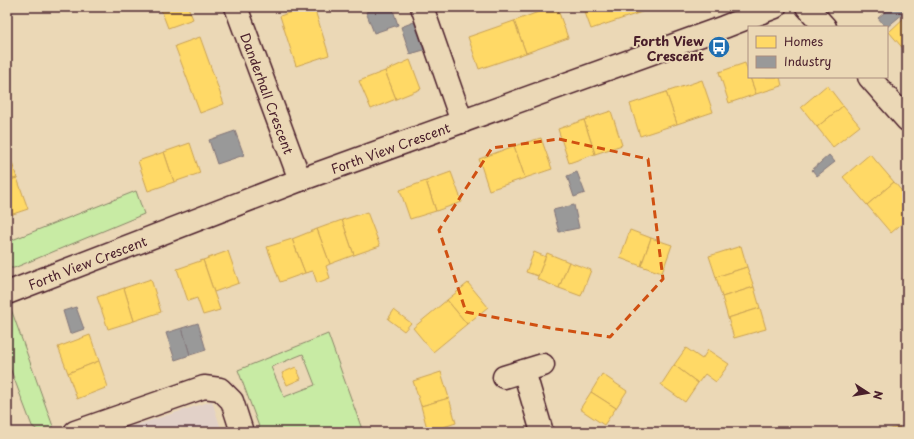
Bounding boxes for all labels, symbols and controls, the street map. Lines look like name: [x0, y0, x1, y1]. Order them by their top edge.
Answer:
legend: [748, 26, 888, 78]
street label: Danderhall Crescent: [237, 30, 299, 157]
place label: Forth View Crescent: [633, 31, 704, 65]
text: Homes: [784, 32, 823, 50]
bus stop icon: Forth View Crescent: [706, 34, 732, 60]
text: Industry: [784, 52, 832, 70]
street label: Forth View Crescent: [328, 117, 453, 178]
street label: Forth View Crescent: [25, 231, 149, 294]
north arrow: [848, 373, 888, 413]
text: N: [869, 389, 887, 401]

